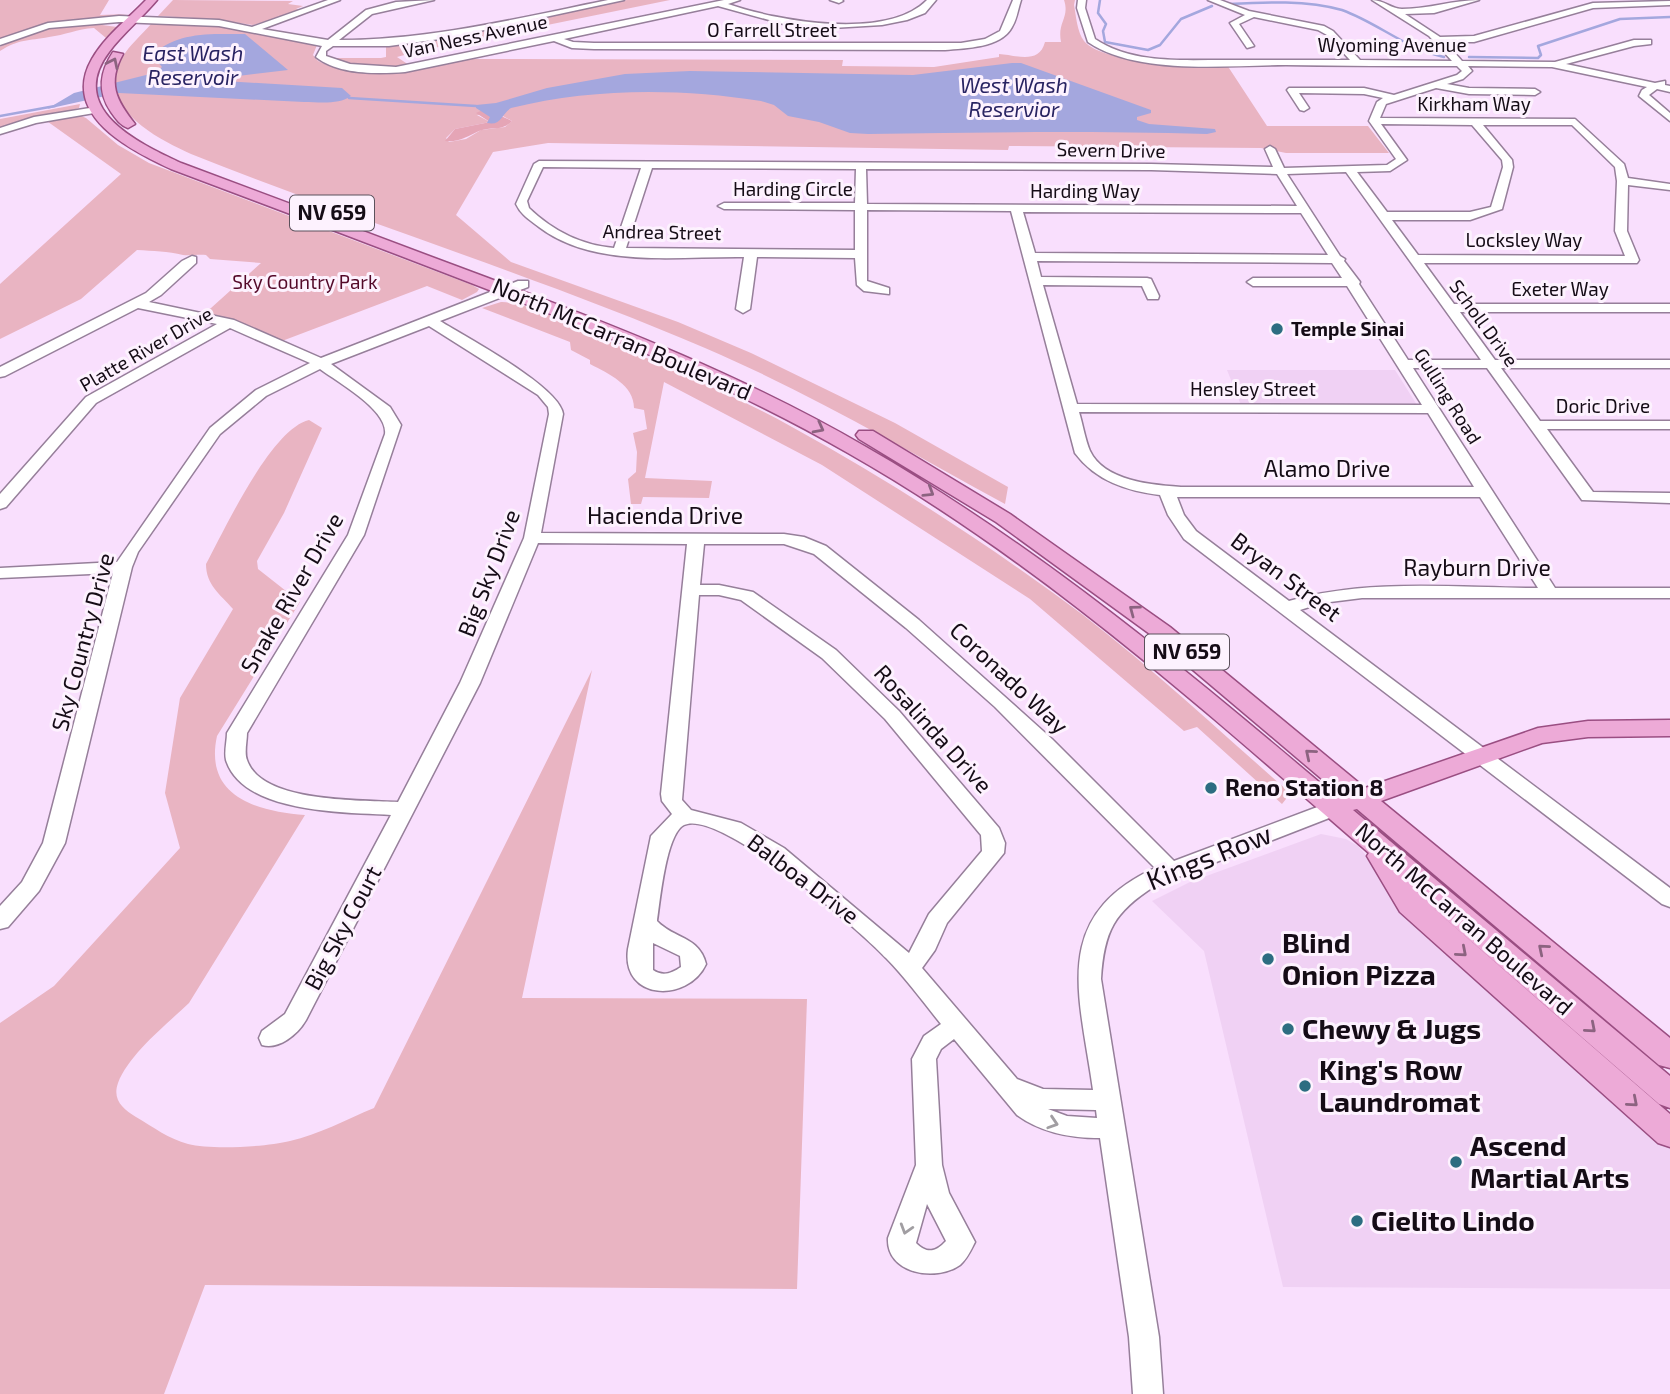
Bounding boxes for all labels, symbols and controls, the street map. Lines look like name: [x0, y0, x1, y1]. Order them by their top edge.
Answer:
street label: Van Ness Avenue: [401, 9, 549, 62]
street label: O Farrell Street: [707, 18, 837, 41]
street label: Wyoming Avenue: [1317, 33, 1467, 56]
water label: East Wash Reservoir: [143, 40, 243, 89]
one-way arrow: [104, 58, 118, 70]
water label: West Wash Reservior: [960, 72, 1068, 121]
street label: Kirkham Way: [1417, 92, 1531, 115]
street label: Severn Drive: [1056, 137, 1166, 162]
street label: Harding Circle: [733, 177, 853, 200]
street label: Harding Way: [1030, 179, 1140, 202]
road number: NV 659: [290, 196, 374, 230]
street label: Andrea Street: [602, 219, 722, 244]
street label: Locksley Way: [1466, 228, 1582, 251]
park label: Sky Country Park: [232, 270, 378, 293]
street label: North McCarran Boulevard: [489, 271, 756, 405]
street label: Scholl Drive: [1445, 275, 1524, 371]
street label: Exeter Way: [1511, 277, 1609, 300]
street label: Platte River Drive: [75, 301, 216, 396]
place label: Temple Sinai: [1291, 317, 1404, 340]
marker: Temple Sinai: [1269, 321, 1285, 337]
street label: Gulling Road: [1410, 344, 1487, 448]
street label: Hensley Street: [1190, 377, 1316, 400]
street label: Doric Drive: [1556, 394, 1650, 417]
one-way arrow: [812, 420, 824, 433]
street label: Alamo Drive: [1264, 454, 1390, 482]
one-way arrow: [921, 484, 934, 497]
street label: Hacienda Drive: [587, 501, 743, 529]
street label: Big Sky Drive: [451, 505, 525, 640]
street label: Snake River Drive: [234, 507, 348, 678]
street label: Bryan Street: [1226, 526, 1347, 627]
street label: Sky Country Drive: [45, 550, 119, 734]
street label: Rayburn Drive: [1403, 553, 1551, 581]
one-way arrow: [1129, 606, 1141, 619]
street label: Coronado Way: [945, 615, 1075, 739]
road number: NV 659: [1145, 634, 1229, 670]
street label: Rosalinda Drive: [869, 658, 999, 798]
one-way arrow: [1305, 750, 1318, 762]
place label: Reno Station 8: [1225, 773, 1384, 801]
marker: Reno Station 8: [1203, 780, 1219, 796]
street label: Kings Row: [1141, 816, 1276, 897]
street label: North McCarran Boulevard: [1350, 816, 1579, 1020]
street label: Balboa Drive: [742, 827, 865, 929]
street label: Big Sky Court: [298, 860, 387, 994]
place label: Blind Onion Pizza: [1282, 925, 1436, 991]
one-way arrow: [1454, 944, 1467, 956]
one-way arrow: [1538, 945, 1551, 957]
marker: Blind Onion Pizza: [1260, 951, 1276, 967]
place label: Chewy & Jugs: [1302, 1011, 1481, 1045]
one-way arrow: [1583, 1020, 1596, 1032]
marker: Chewy & Jugs: [1280, 1021, 1296, 1037]
place label: King's Row Laundromat: [1319, 1052, 1480, 1118]
marker: King's Row Laundromat: [1297, 1078, 1313, 1094]
one-way arrow: [1625, 1094, 1638, 1106]
one-way arrow: [1047, 1115, 1059, 1130]
place label: Ascend Martial Arts: [1470, 1128, 1629, 1194]
marker: Ascend Martial Arts: [1448, 1154, 1464, 1170]
place label: Cielito Lindo: [1371, 1203, 1535, 1237]
marker: Cielito Lindo: [1349, 1213, 1365, 1229]
one-way arrow: [899, 1222, 914, 1235]

